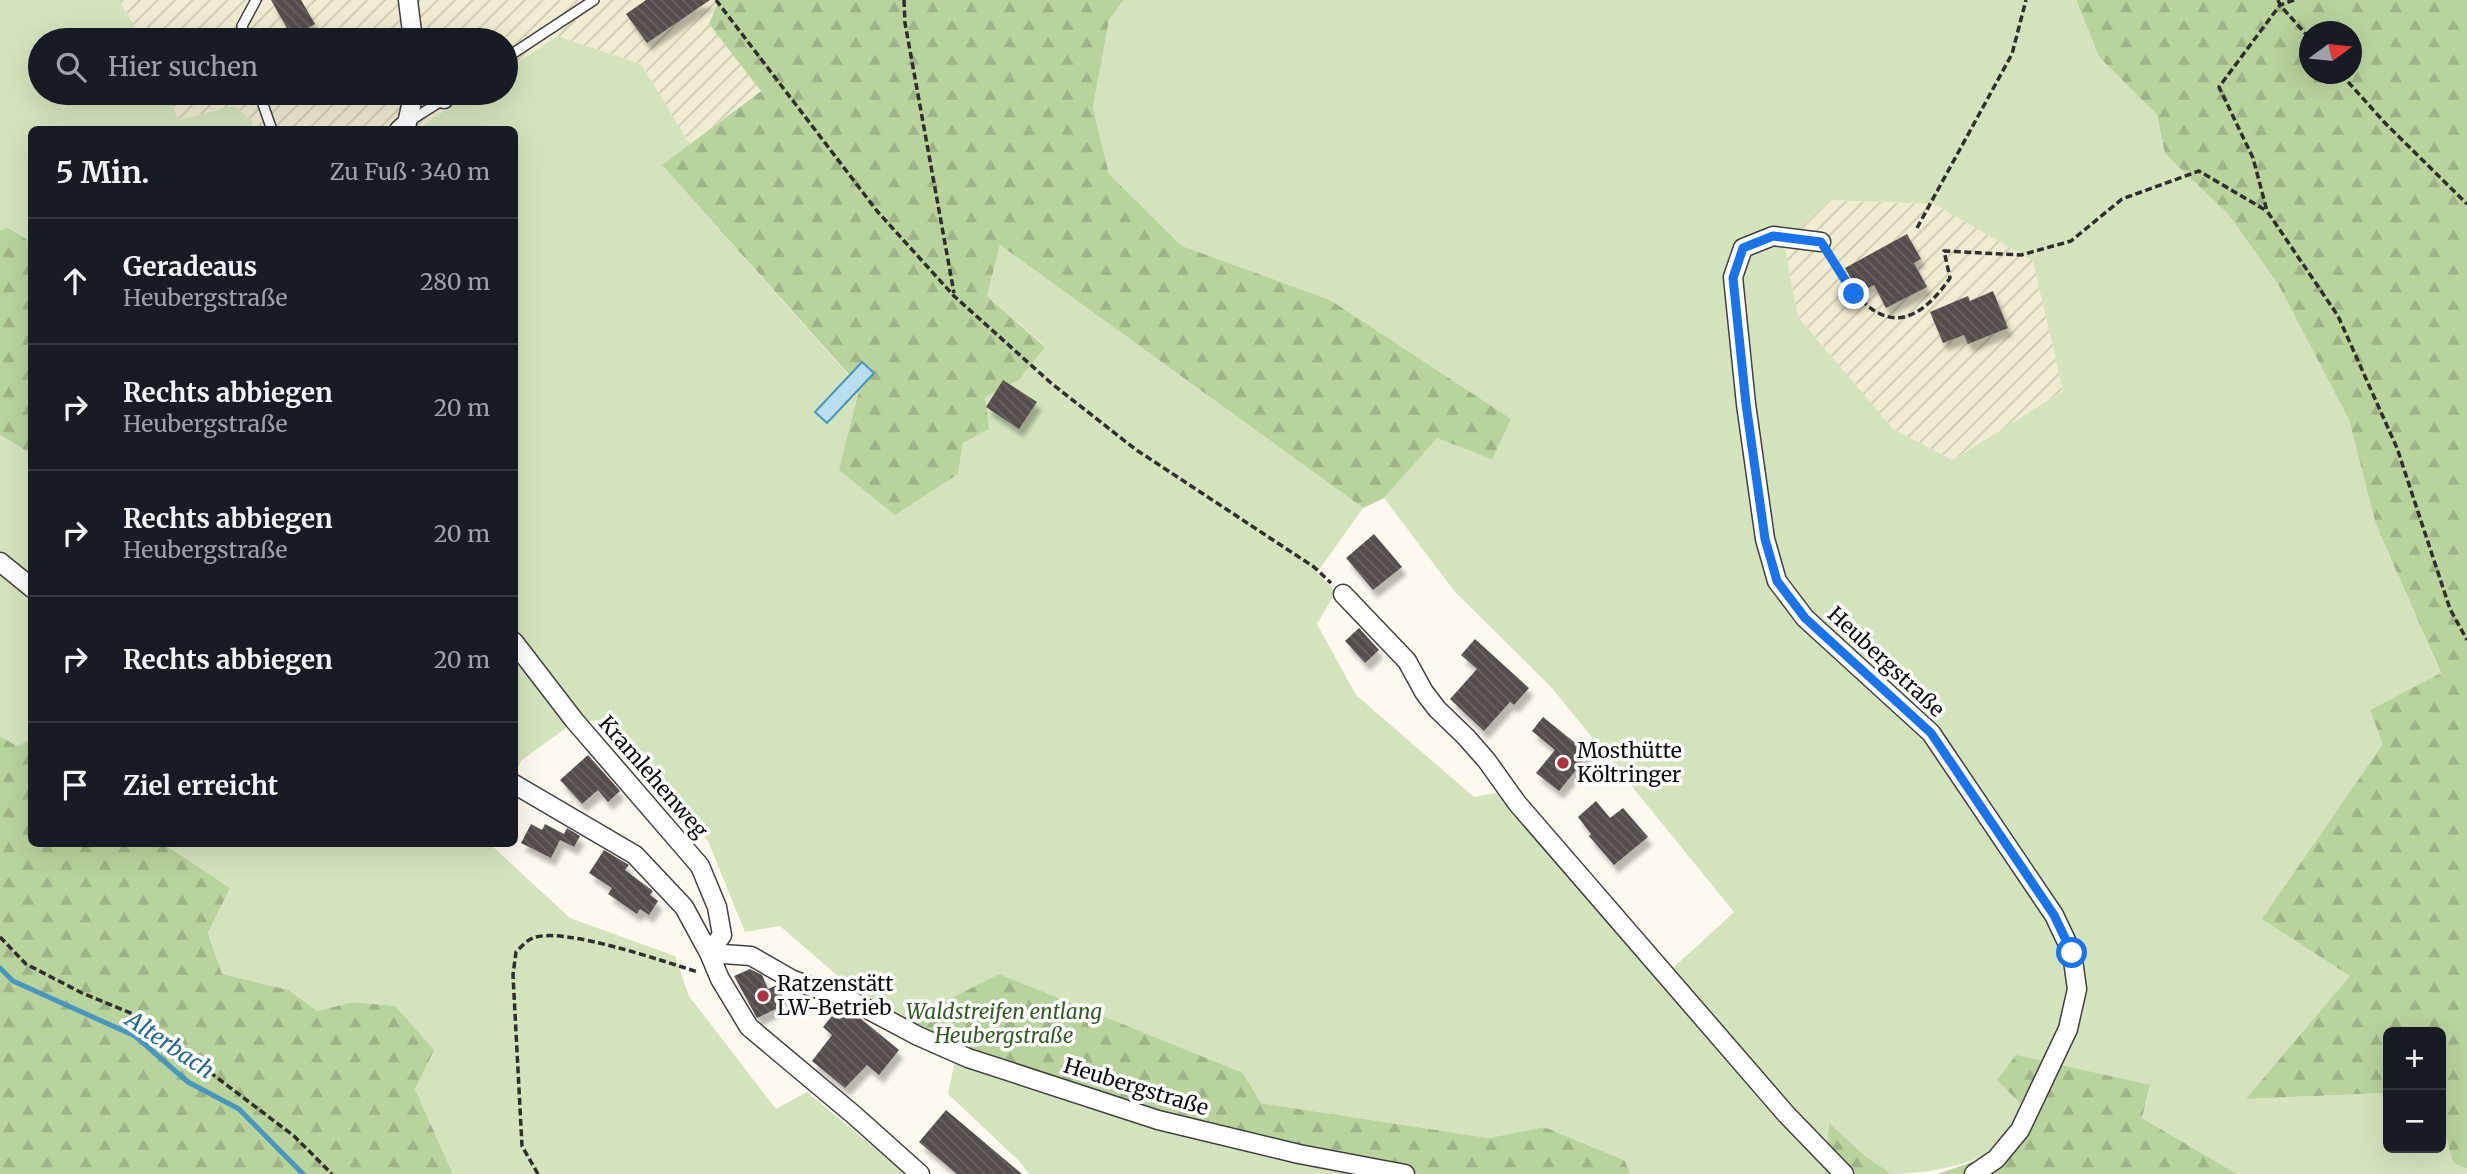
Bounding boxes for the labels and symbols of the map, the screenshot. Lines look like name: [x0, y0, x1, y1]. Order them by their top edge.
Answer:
north arrow: [2299, 21, 2362, 84]
route end: [1838, 278, 1869, 309]
street label: Heubergstraße: [1822, 601, 1950, 723]
street label: Kramlehenweg: [593, 710, 714, 844]
place label: Mosthütte Költringer: [1577, 737, 1682, 788]
marker: Mosthütte Költringer: [1555, 755, 1571, 771]
route start: [2056, 937, 2087, 968]
place label: Ratzenstätt LW-Betrieb: [777, 970, 893, 1021]
marker: Ratzenstätt LW-Betrieb: [755, 988, 771, 1004]
park label: Waldstreifen entlang Heubergstraße: [906, 998, 1102, 1049]
water label: Alterbach: [119, 1003, 220, 1085]
street label: Heubergstraße: [1060, 1052, 1212, 1121]

